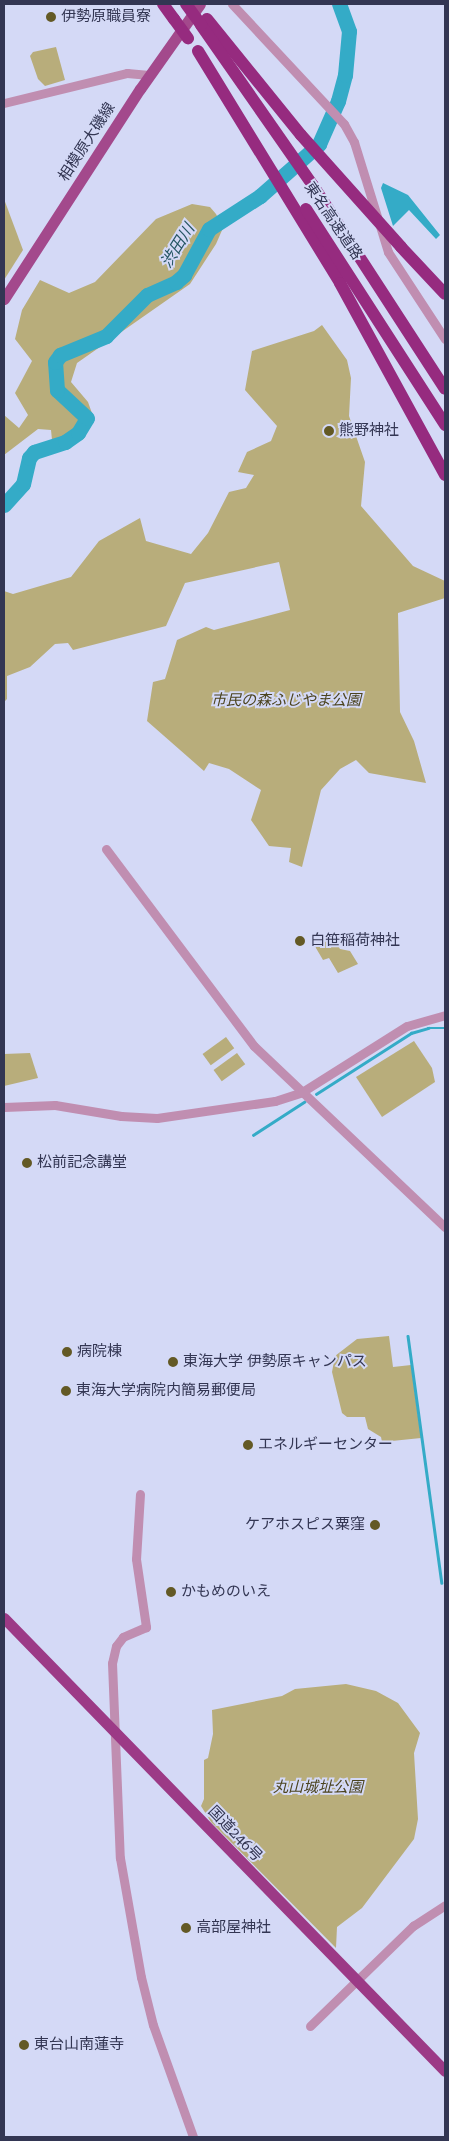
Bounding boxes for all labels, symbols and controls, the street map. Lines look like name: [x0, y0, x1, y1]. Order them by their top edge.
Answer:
place label: 伊勢原職員寮: [61, 8, 151, 26]
marker: 伊勢原職員寮: [45, 11, 57, 23]
street label: 相模原大磯線: [55, 99, 119, 185]
street label: 東名高速道路: [300, 179, 366, 263]
water label: 渋田川: [157, 221, 199, 271]
place label: 熊野神社: [339, 422, 399, 440]
marker: 熊野神社: [323, 425, 335, 437]
park label: 市民の森ふじやま公園: [211, 692, 361, 710]
place label: 白笹稲荷神社: [310, 932, 400, 950]
marker: 白笹稲荷神社: [294, 935, 306, 947]
place label: 松前記念講堂: [37, 1154, 127, 1172]
marker: 松前記念講堂: [21, 1157, 33, 1169]
place label: 病院棟: [77, 1343, 122, 1361]
marker: 病院棟: [61, 1346, 73, 1358]
place label: 東海大学 伊勢原キャンパス: [183, 1353, 367, 1371]
marker: 東海大学 伊勢原キャンパス: [167, 1356, 179, 1368]
place label: 東海大学病院内簡易郵便局: [76, 1382, 256, 1400]
marker: 東海大学病院内簡易郵便局: [60, 1385, 72, 1397]
place label: エネルギーセンター: [258, 1436, 393, 1454]
marker: エネルギーセンター: [242, 1439, 254, 1451]
place label: ケアホスピス粟窪: [245, 1516, 365, 1534]
marker: ケアホスピス粟窪: [369, 1519, 381, 1531]
place label: かもめのいえ: [181, 1583, 271, 1601]
marker: かもめのいえ: [165, 1586, 177, 1598]
park label: 丸山城址公園: [273, 1779, 363, 1797]
street label: 国道246号: [204, 1802, 266, 1866]
place label: 高部屋神社: [196, 1919, 271, 1937]
marker: 高部屋神社: [180, 1922, 192, 1934]
place label: 東台山南蓮寺: [34, 2036, 124, 2054]
marker: 東台山南蓮寺: [18, 2039, 30, 2051]

